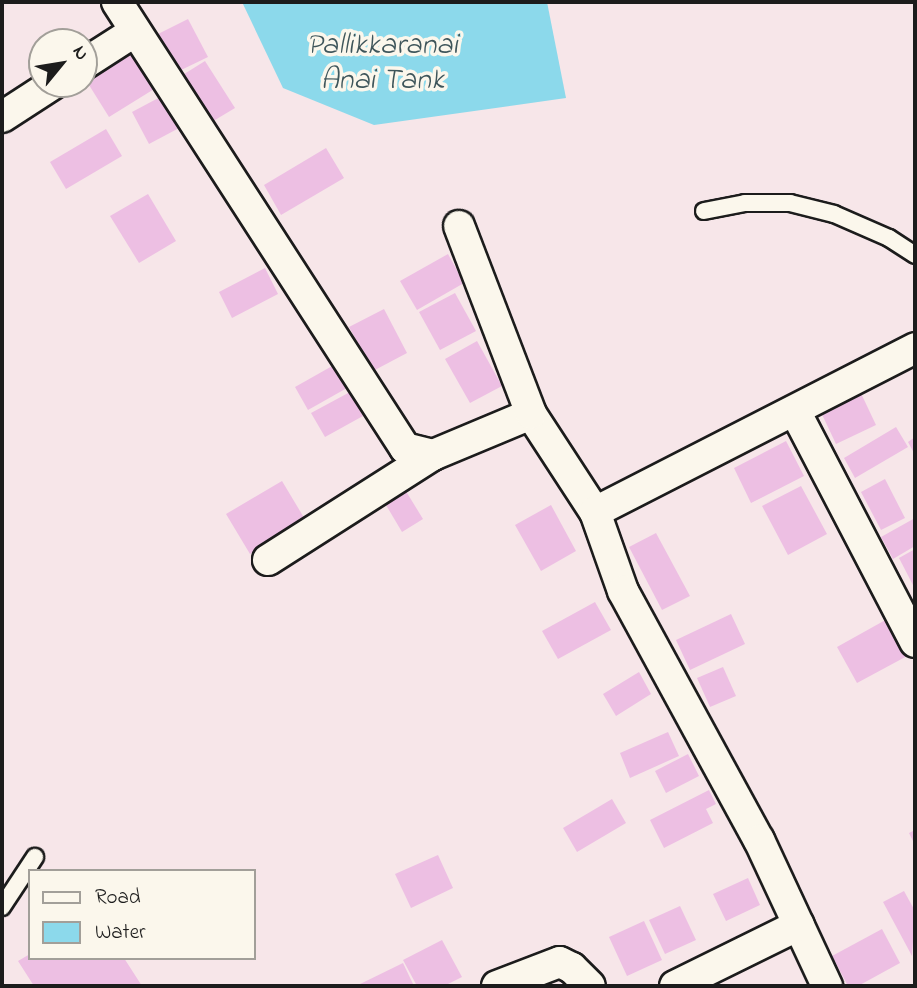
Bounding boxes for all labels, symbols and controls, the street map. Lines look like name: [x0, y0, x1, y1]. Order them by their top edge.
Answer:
north arrow: [28, 28, 98, 98]
water label: Pallikkaranai Anai Tank: [306, 28, 458, 98]
text: N: [65, 41, 95, 66]
legend: [28, 869, 256, 960]
text: Road: [95, 883, 141, 913]
text: Water: [95, 918, 146, 948]

